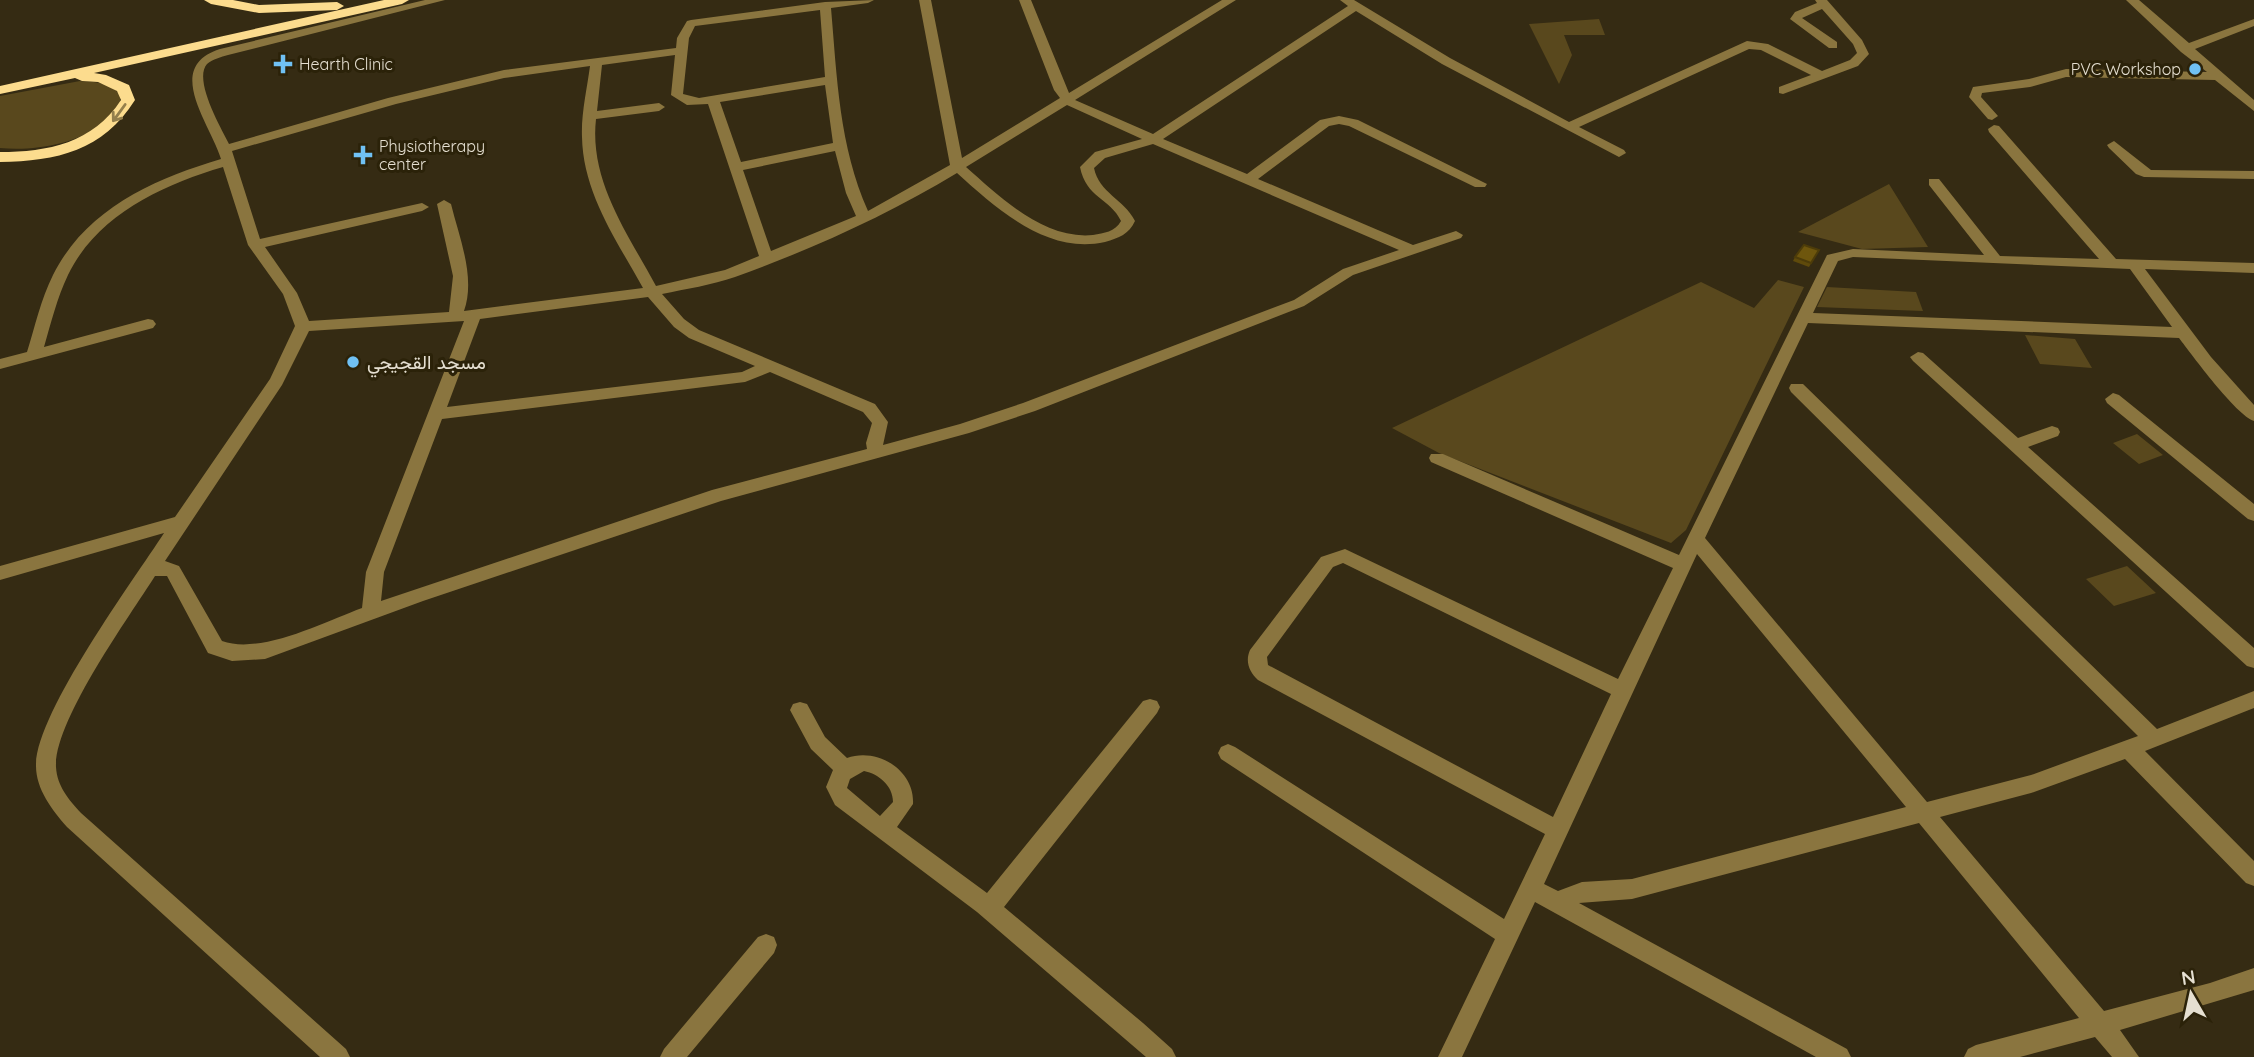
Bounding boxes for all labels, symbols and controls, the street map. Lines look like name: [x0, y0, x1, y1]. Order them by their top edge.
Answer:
marker: Hearth Clinic: [273, 54, 293, 74]
place label: Hearth Clinic: [299, 54, 393, 74]
place label: PVC Workshop: [2071, 59, 2181, 79]
marker: PVC Workshop: [2187, 61, 2203, 77]
one-way arrow: [112, 103, 126, 122]
place label: Physiotherapy center: [379, 136, 485, 174]
marker: Physiotherapy center: [353, 145, 373, 165]
place label: مسجد القجيجي: [367, 350, 486, 378]
marker: مسجد القجيجي: [345, 354, 361, 370]
north arrow: [2156, 959, 2226, 1029]
text: N: [2180, 964, 2197, 990]

